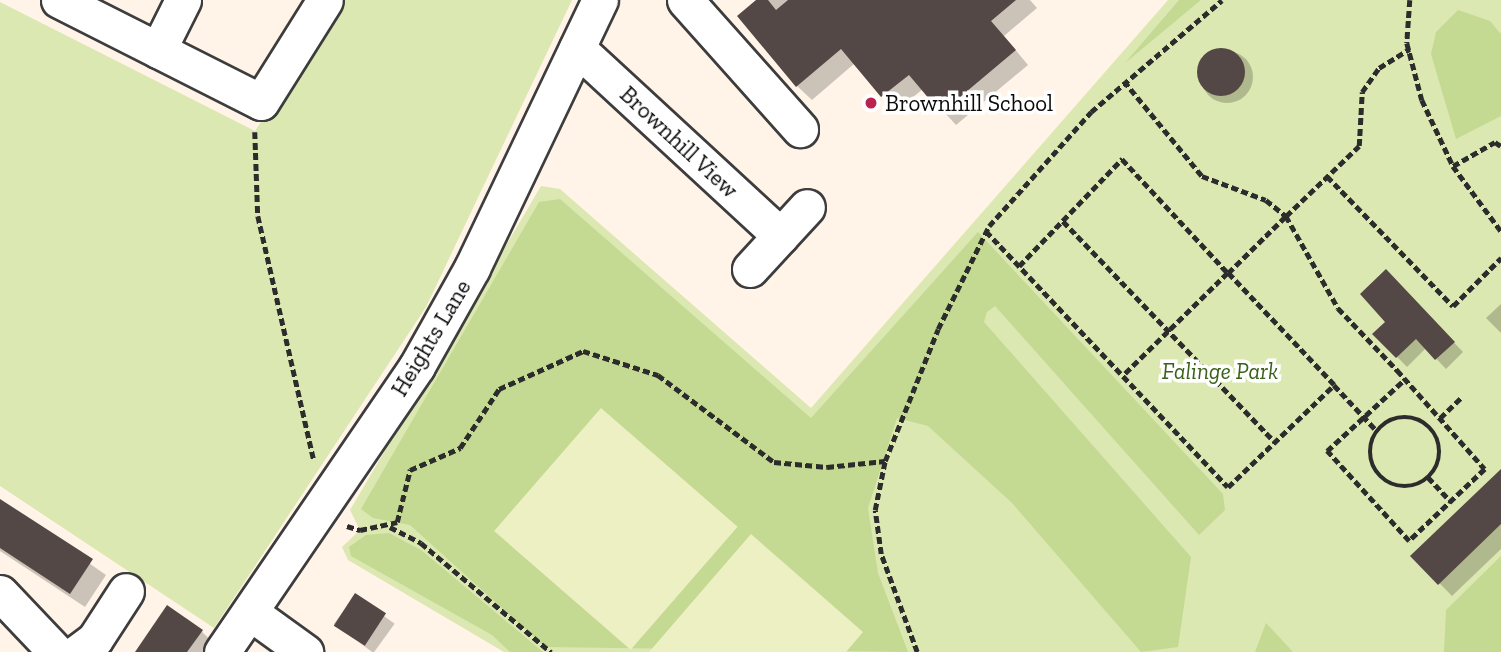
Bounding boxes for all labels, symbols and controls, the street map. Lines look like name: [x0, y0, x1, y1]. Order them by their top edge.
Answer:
street label: Brownhill View: [614, 80, 744, 204]
place label: Brownhill School: [885, 89, 1053, 117]
marker: Brownhill School: [863, 95, 879, 111]
street label: Heights Lane: [385, 275, 477, 401]
park label: Falinge Park: [1162, 357, 1278, 385]

